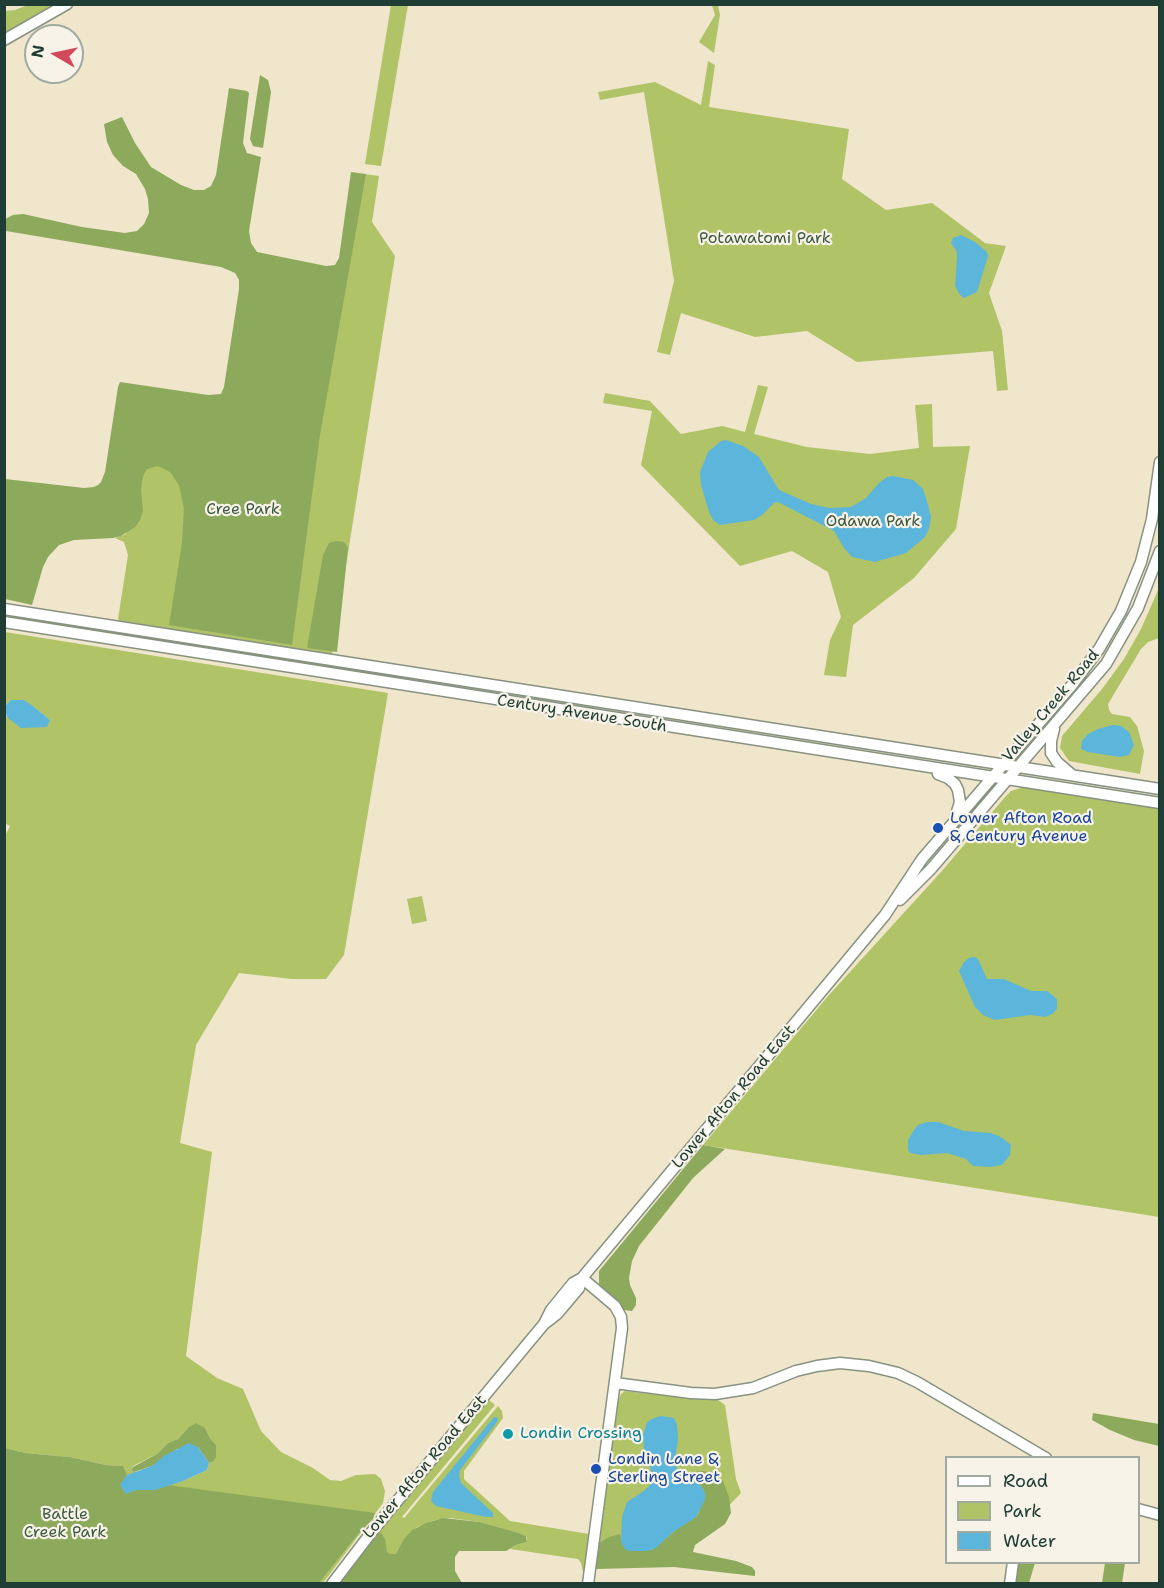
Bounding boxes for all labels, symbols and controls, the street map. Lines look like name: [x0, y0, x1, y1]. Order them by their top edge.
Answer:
north arrow: [24, 24, 84, 84]
text: N: [26, 44, 49, 59]
park label: Potawatomi Park: [699, 229, 831, 249]
park label: Cree Park: [206, 500, 280, 520]
park label: Odawa Park: [826, 512, 920, 532]
street label: Valley Creek Road: [998, 646, 1104, 766]
street label: Century Avenue South: [496, 691, 668, 737]
place label: Lower Afton Road & Century Avenue: [950, 809, 1092, 847]
marker: Lower Afton Road & Century Avenue: [931, 821, 945, 835]
street label: Lower Afton Road East: [668, 1021, 800, 1173]
street label: Lower Afton Road East: [359, 1391, 491, 1543]
place label: Londin Crossing: [520, 1424, 642, 1444]
marker: Londin Crossing: [501, 1427, 515, 1441]
place label: Londin Lane & Sterling Street: [608, 1450, 720, 1488]
legend: [945, 1456, 1140, 1564]
marker: Londin Lane & Sterling Street: [589, 1462, 603, 1476]
text: Road: [1003, 1469, 1048, 1493]
text: Park: [1003, 1499, 1042, 1523]
park label: Battle Creek Park: [24, 1505, 106, 1543]
text: Water: [1003, 1529, 1056, 1553]

